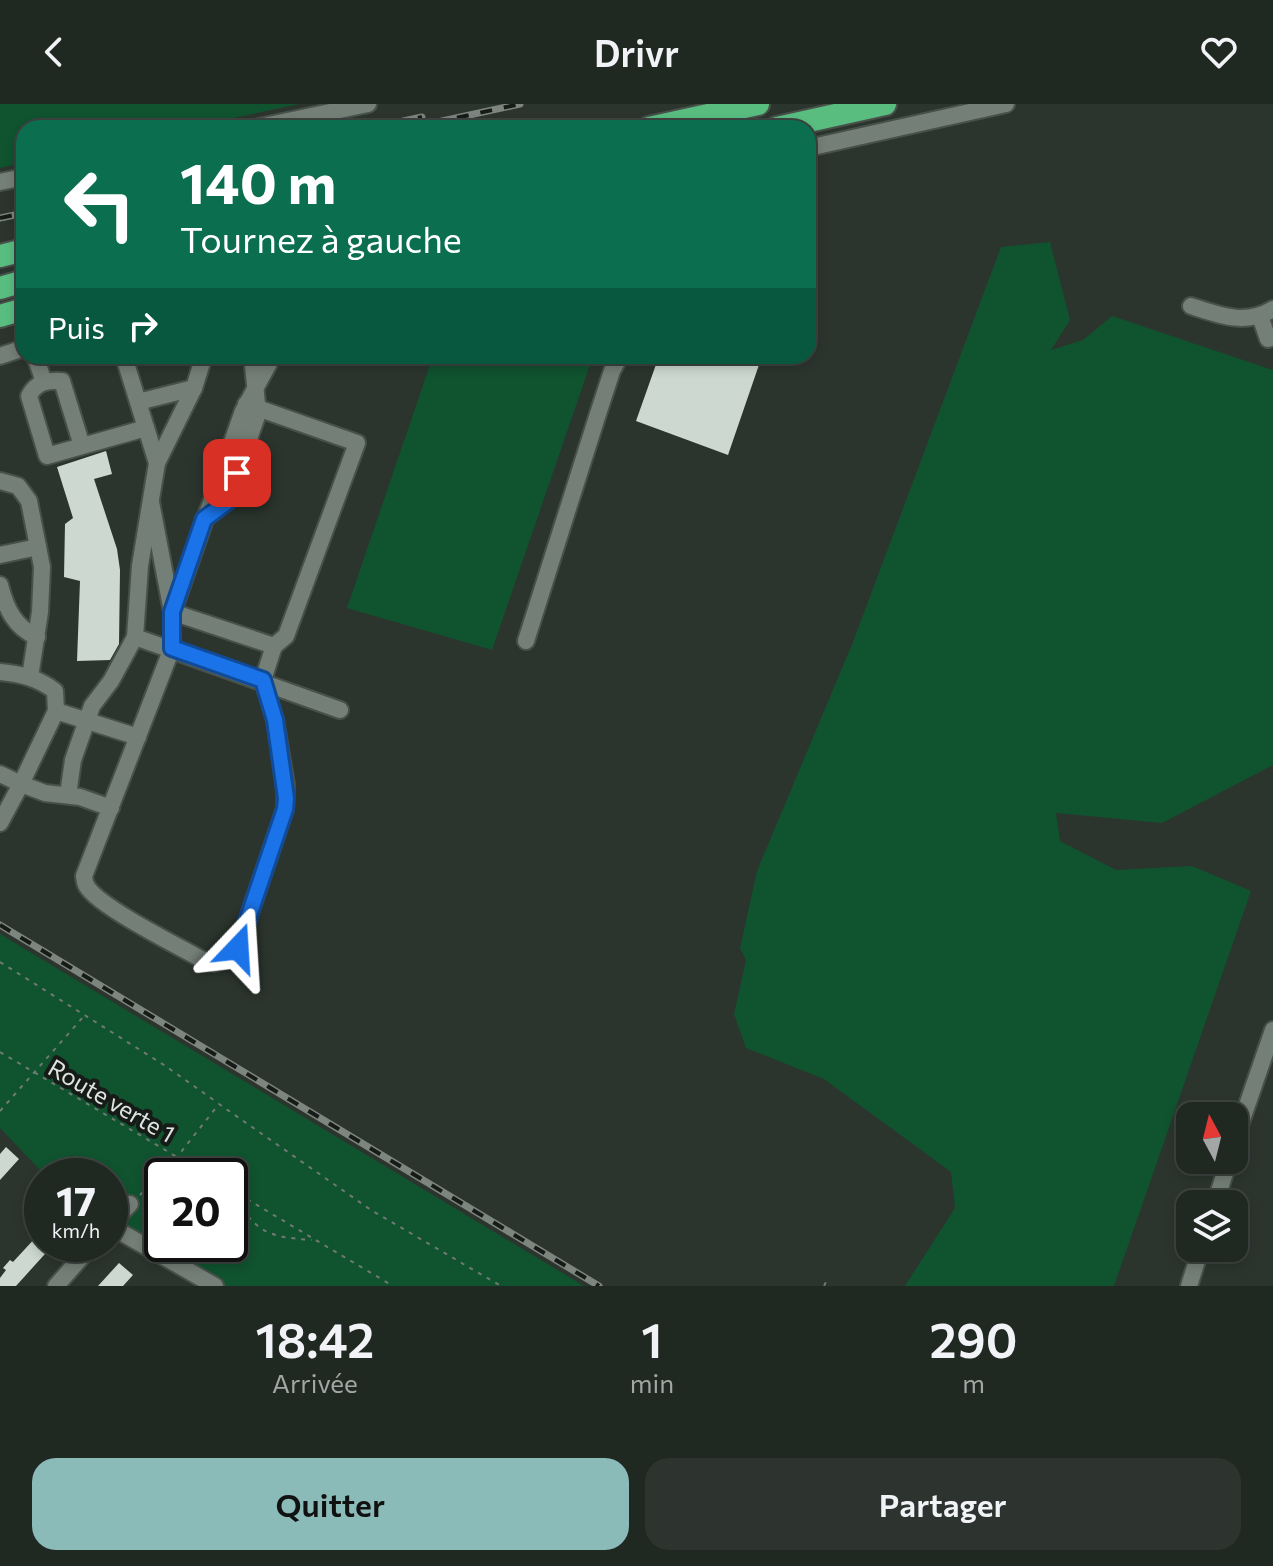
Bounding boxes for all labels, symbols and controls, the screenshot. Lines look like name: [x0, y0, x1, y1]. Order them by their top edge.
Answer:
icon: back: [32, 30, 76, 74]
text: Drivr: [594, 30, 679, 74]
icon: heart: [1197, 30, 1241, 74]
text: 140 m: [180, 147, 336, 216]
icon: left: [48, 152, 152, 256]
text: Tournez à gauche: [180, 216, 462, 260]
icon: right: [121, 304, 165, 348]
text: Puis: [48, 308, 105, 345]
pin: [203, 439, 271, 507]
icon: arrive: [215, 451, 259, 495]
position arrow: [196, 906, 280, 990]
street label: Route verte 1: [44, 1052, 180, 1148]
north arrow: [1176, 1102, 1248, 1174]
map controls: [1176, 1102, 1248, 1262]
speed limit sign: 20: [144, 1158, 248, 1262]
text: 17: [56, 1175, 96, 1224]
button: layers: [1176, 1190, 1248, 1262]
text: km/h: [52, 1218, 100, 1242]
text: 18:42: [255, 1309, 374, 1368]
text: 1: [641, 1309, 663, 1368]
text: 290: [930, 1309, 1018, 1368]
text: Arrivée: [272, 1367, 358, 1398]
text: min: [630, 1367, 674, 1398]
text: m: [962, 1367, 985, 1398]
button: Quitter: [32, 1458, 629, 1550]
button: Partager: [645, 1458, 1241, 1550]

